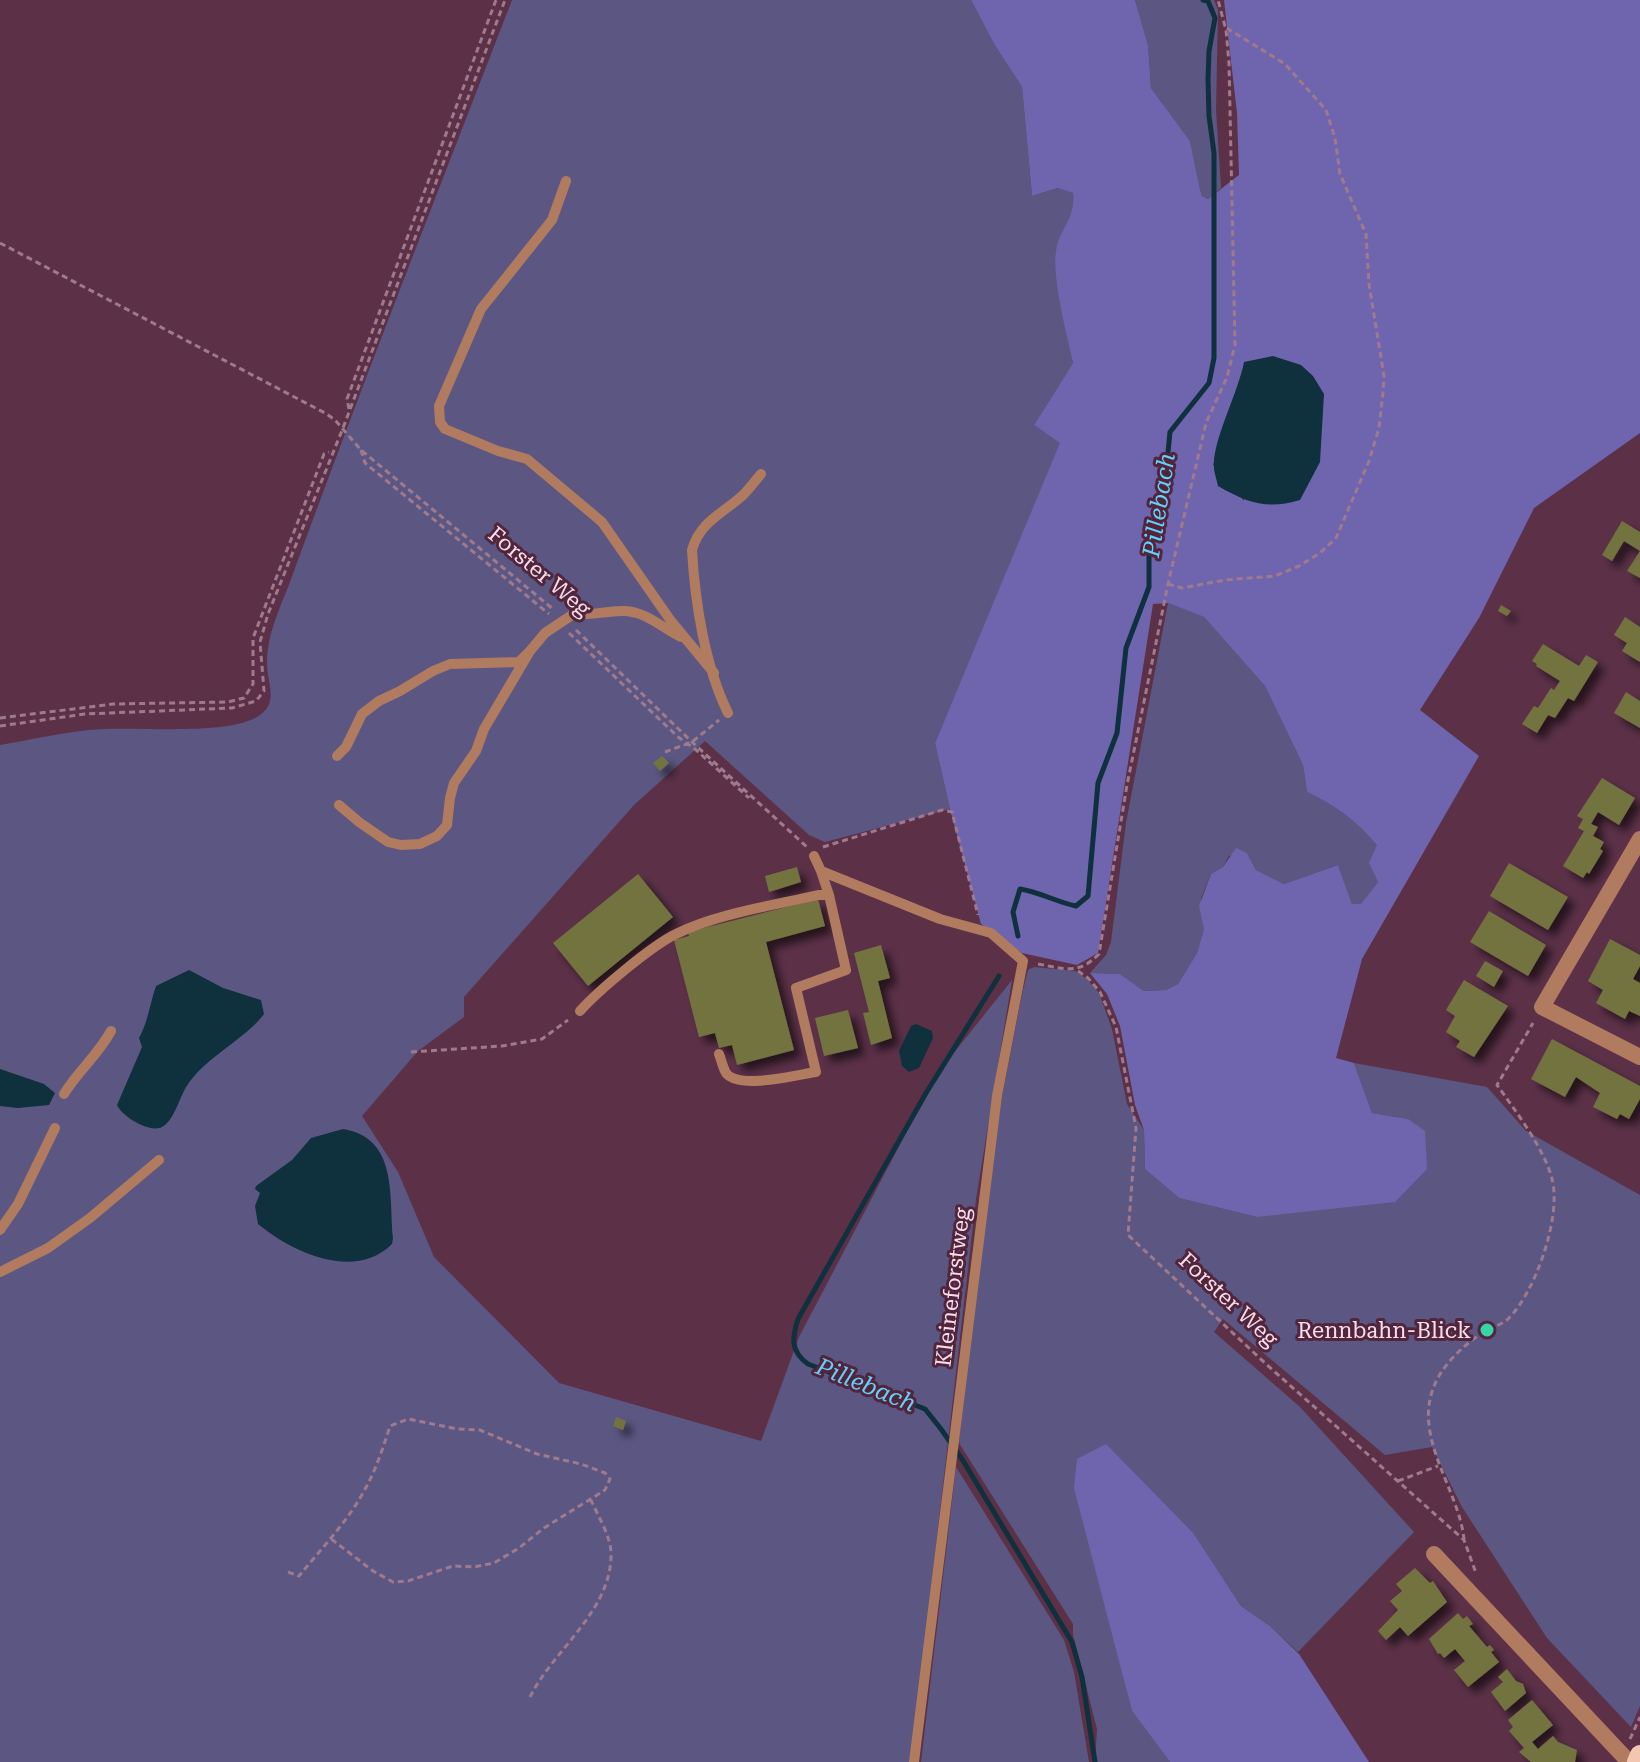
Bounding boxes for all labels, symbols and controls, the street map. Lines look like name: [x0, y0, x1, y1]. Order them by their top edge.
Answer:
water label: Pillebach: [1137, 451, 1181, 560]
street label: Forster Weg: [483, 521, 596, 622]
street label: Kleineforstweg: [930, 1206, 975, 1368]
street label: Forster Weg: [1174, 1247, 1284, 1352]
place label: Rennbahn-Blick: [1297, 1318, 1471, 1343]
marker: Rennbahn-Blick: [1478, 1321, 1496, 1339]
water label: Pillebach: [811, 1352, 920, 1418]

